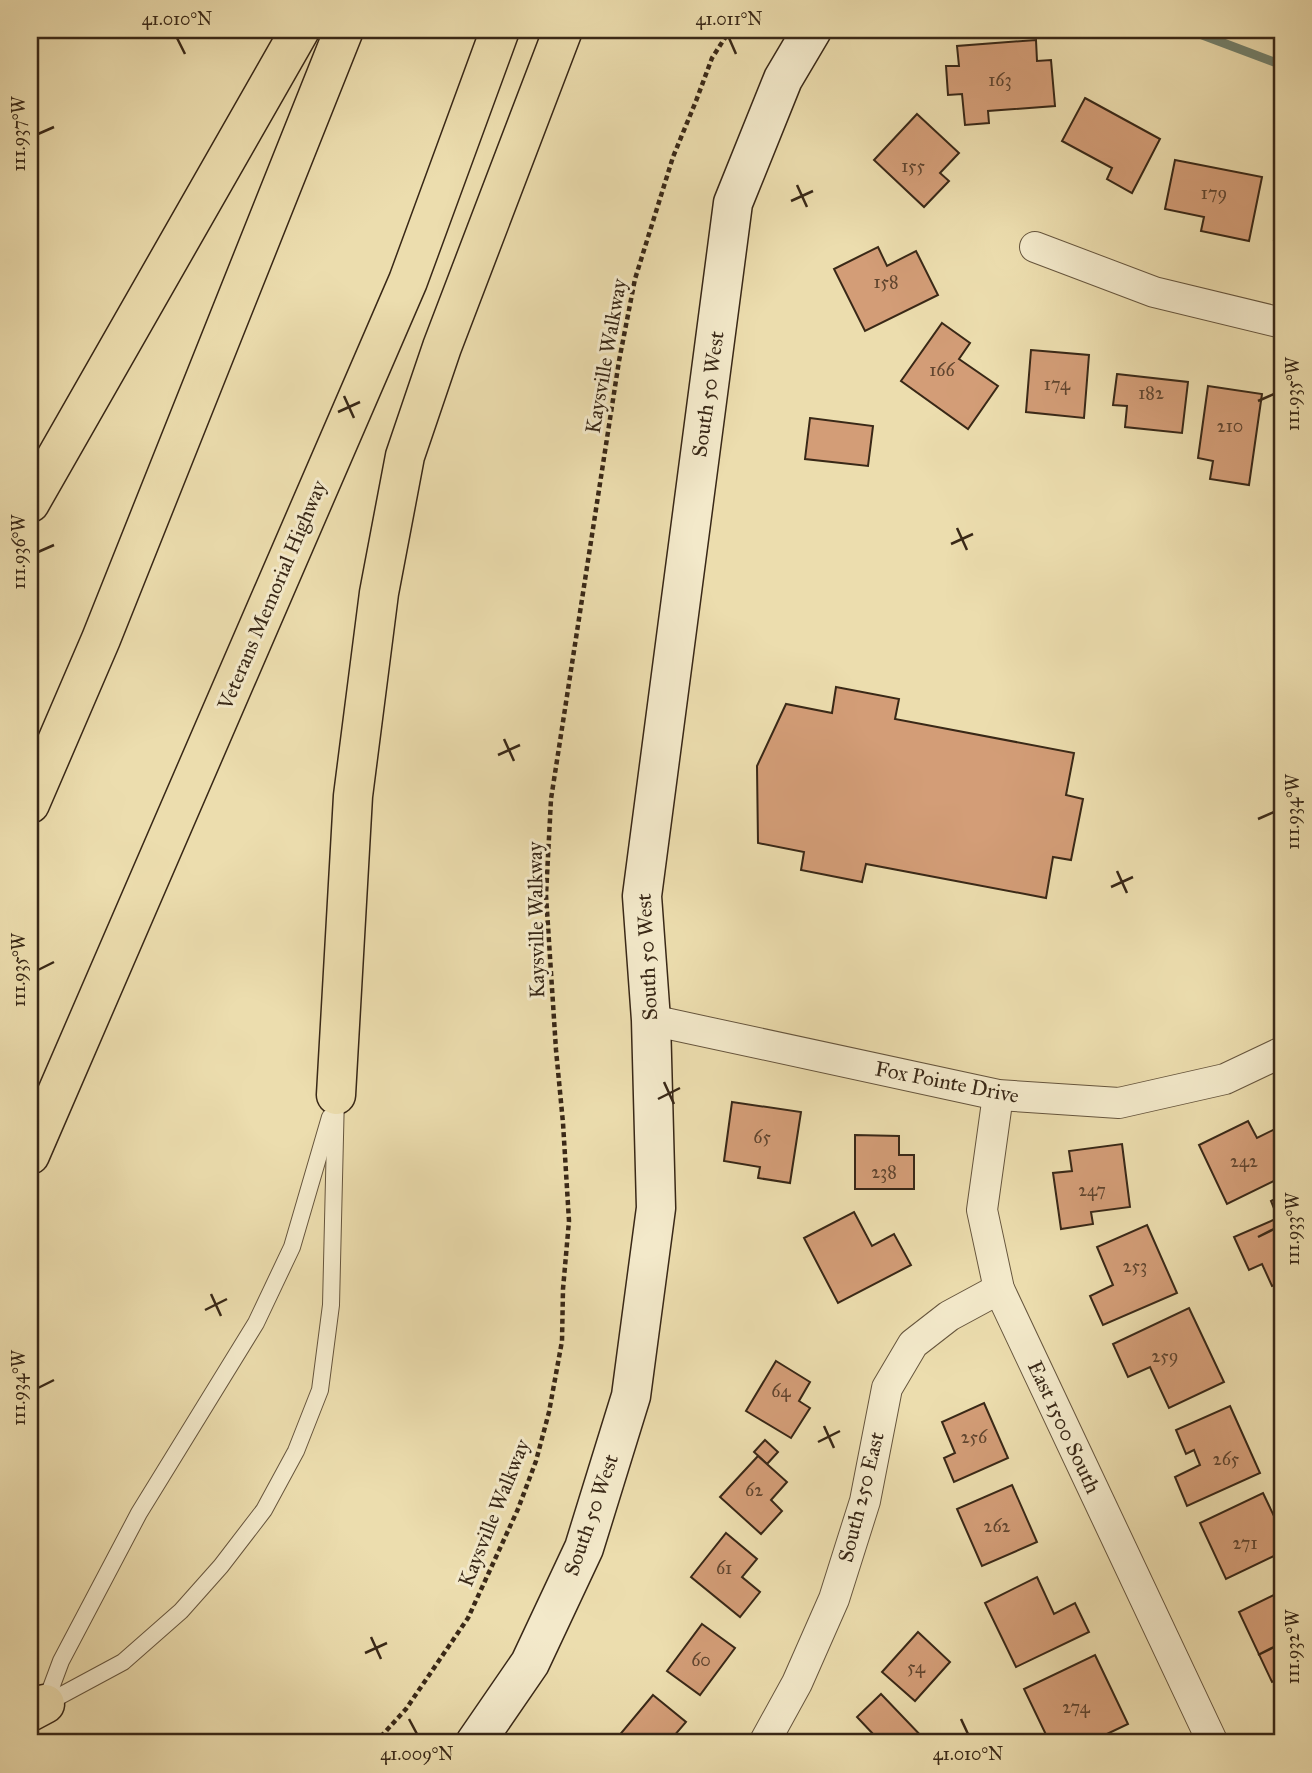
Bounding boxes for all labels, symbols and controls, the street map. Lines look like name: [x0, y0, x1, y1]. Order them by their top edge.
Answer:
text: 41.010°N: [142, 8, 212, 30]
text: 41.011°N: [695, 8, 763, 30]
house number: 163: [988, 69, 1012, 91]
text: 111.937°W: [8, 96, 30, 172]
house number: 155: [901, 155, 925, 177]
house number: 179: [1201, 182, 1227, 204]
house number: 158: [874, 271, 898, 293]
street label: Kaysville Walkway: [580, 275, 633, 436]
street label: South 50 West: [686, 329, 730, 459]
text: 111.935°W: [1282, 356, 1304, 431]
house number: 166: [929, 359, 956, 381]
house number: 174: [1044, 373, 1071, 395]
house number: 182: [1138, 382, 1164, 404]
house number: 210: [1217, 415, 1243, 437]
street label: Veterans Memorial Highway: [211, 475, 333, 715]
text: 111.936°W: [8, 514, 30, 589]
text: 111.934°W: [1282, 773, 1304, 850]
street label: Kaysville Walkway: [522, 840, 550, 999]
street label: South 50 West: [631, 892, 663, 1021]
text: 111.935°W: [8, 932, 30, 1007]
street label: Fox Pointe Drive: [873, 1055, 1022, 1109]
house number: 65: [753, 1126, 771, 1148]
house number: 242: [1230, 1150, 1258, 1172]
house number: 238: [871, 1161, 897, 1183]
house number: 247: [1078, 1179, 1106, 1201]
text: 111.933°W: [1282, 1192, 1304, 1265]
house number: 253: [1123, 1255, 1147, 1277]
house number: 259: [1152, 1345, 1178, 1367]
text: 111.934°W: [8, 1349, 30, 1426]
street label: East 1500 South: [1022, 1356, 1106, 1498]
house number: 64: [771, 1380, 792, 1402]
house number: 256: [961, 1426, 988, 1448]
street label: South 250 East: [832, 1429, 890, 1565]
street label: Kaysville Walkway: [453, 1434, 536, 1591]
house number: 265: [1213, 1448, 1240, 1470]
street label: South 50 West: [558, 1450, 624, 1579]
house number: 62: [745, 1479, 763, 1501]
house number: 262: [984, 1515, 1011, 1537]
house number: 271: [1232, 1532, 1258, 1554]
house number: 61: [716, 1557, 732, 1579]
text: 111.932°W: [1282, 1609, 1304, 1684]
house number: 60: [691, 1649, 711, 1671]
house number: 54: [907, 1656, 926, 1678]
house number: 274: [1062, 1696, 1091, 1718]
text: 41.009°N: [380, 1743, 454, 1765]
text: 41.010°N: [933, 1743, 1003, 1765]

